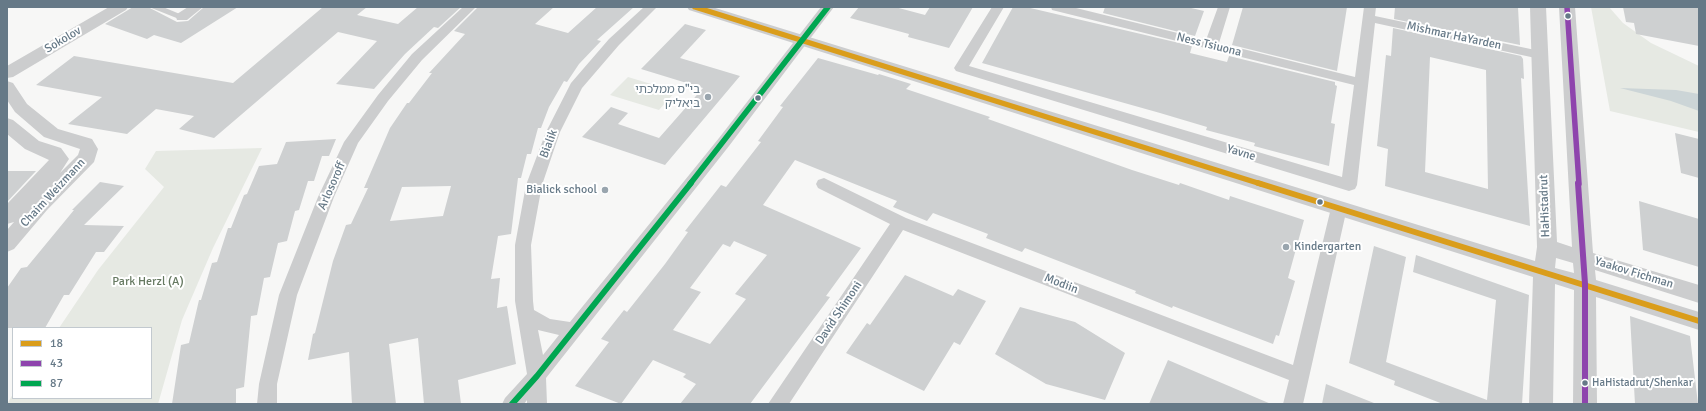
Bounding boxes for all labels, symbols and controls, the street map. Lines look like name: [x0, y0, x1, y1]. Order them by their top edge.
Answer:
unlabelled marker: [1563, 11, 1573, 21]
street label: Mishmar HaYarden: [1405, 19, 1503, 53]
street label: Sokolov: [42, 24, 84, 56]
street label: Ness Tsiuona: [1175, 30, 1243, 60]
place label: בי"ס ממלכתי ביאליק: [635, 83, 700, 111]
marker: בי"ס ממלכתי ביאליק: [703, 92, 713, 102]
unlabelled marker: [753, 93, 763, 103]
street label: Bialik: [537, 128, 561, 160]
street label: Yavne: [1225, 142, 1257, 164]
street label: Chaim Weizmann: [18, 156, 88, 230]
street label: Arlosoroff: [315, 160, 349, 212]
street label: HaHistadrut: [1537, 174, 1553, 238]
place label: Bialick school: [526, 183, 597, 197]
marker: Bialick school: [600, 185, 610, 195]
unlabelled marker: [1315, 197, 1325, 207]
place label: Kindergarten: [1294, 240, 1361, 254]
marker: Kindergarten: [1281, 242, 1291, 252]
street label: Yaakov Fichman: [1593, 254, 1675, 292]
street label: Modiin: [1042, 271, 1080, 297]
park label: Park Herzl (A): [112, 275, 184, 289]
street label: David Shimoni: [813, 279, 865, 347]
legend: [12, 327, 152, 399]
text: 18: [50, 336, 63, 351]
text: 43: [50, 356, 63, 371]
text: 87: [50, 376, 63, 391]
place label: HaHistadrut/Shenkar: [1592, 376, 1693, 390]
marker: HaHistadrut/Shenkar: [1580, 378, 1590, 388]

